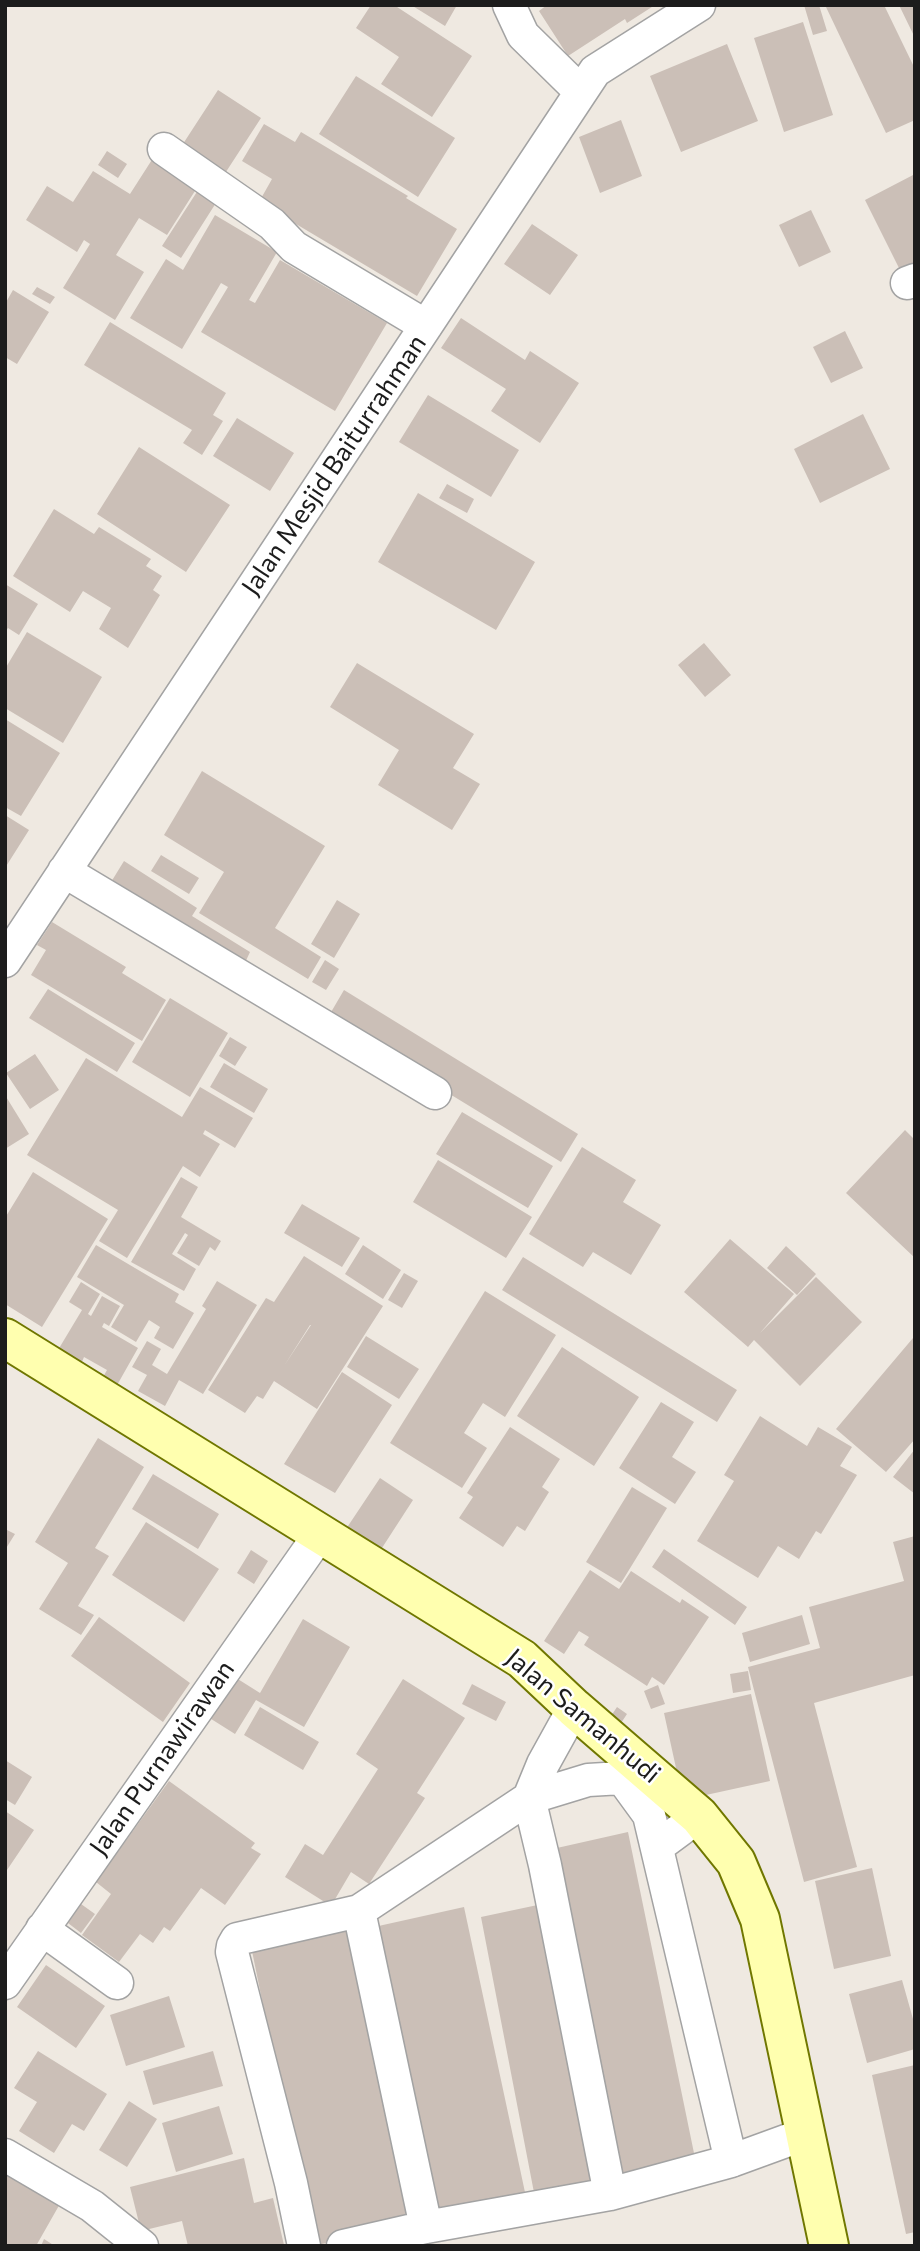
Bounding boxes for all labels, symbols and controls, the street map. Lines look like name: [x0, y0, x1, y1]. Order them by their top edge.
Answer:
street label: Jalan Mesjid Baiturrahman: [235, 329, 433, 601]
street label: Jalan Samanhudi: [499, 1642, 667, 1790]
street label: Jalan Purnawirawan: [83, 1655, 241, 1861]

